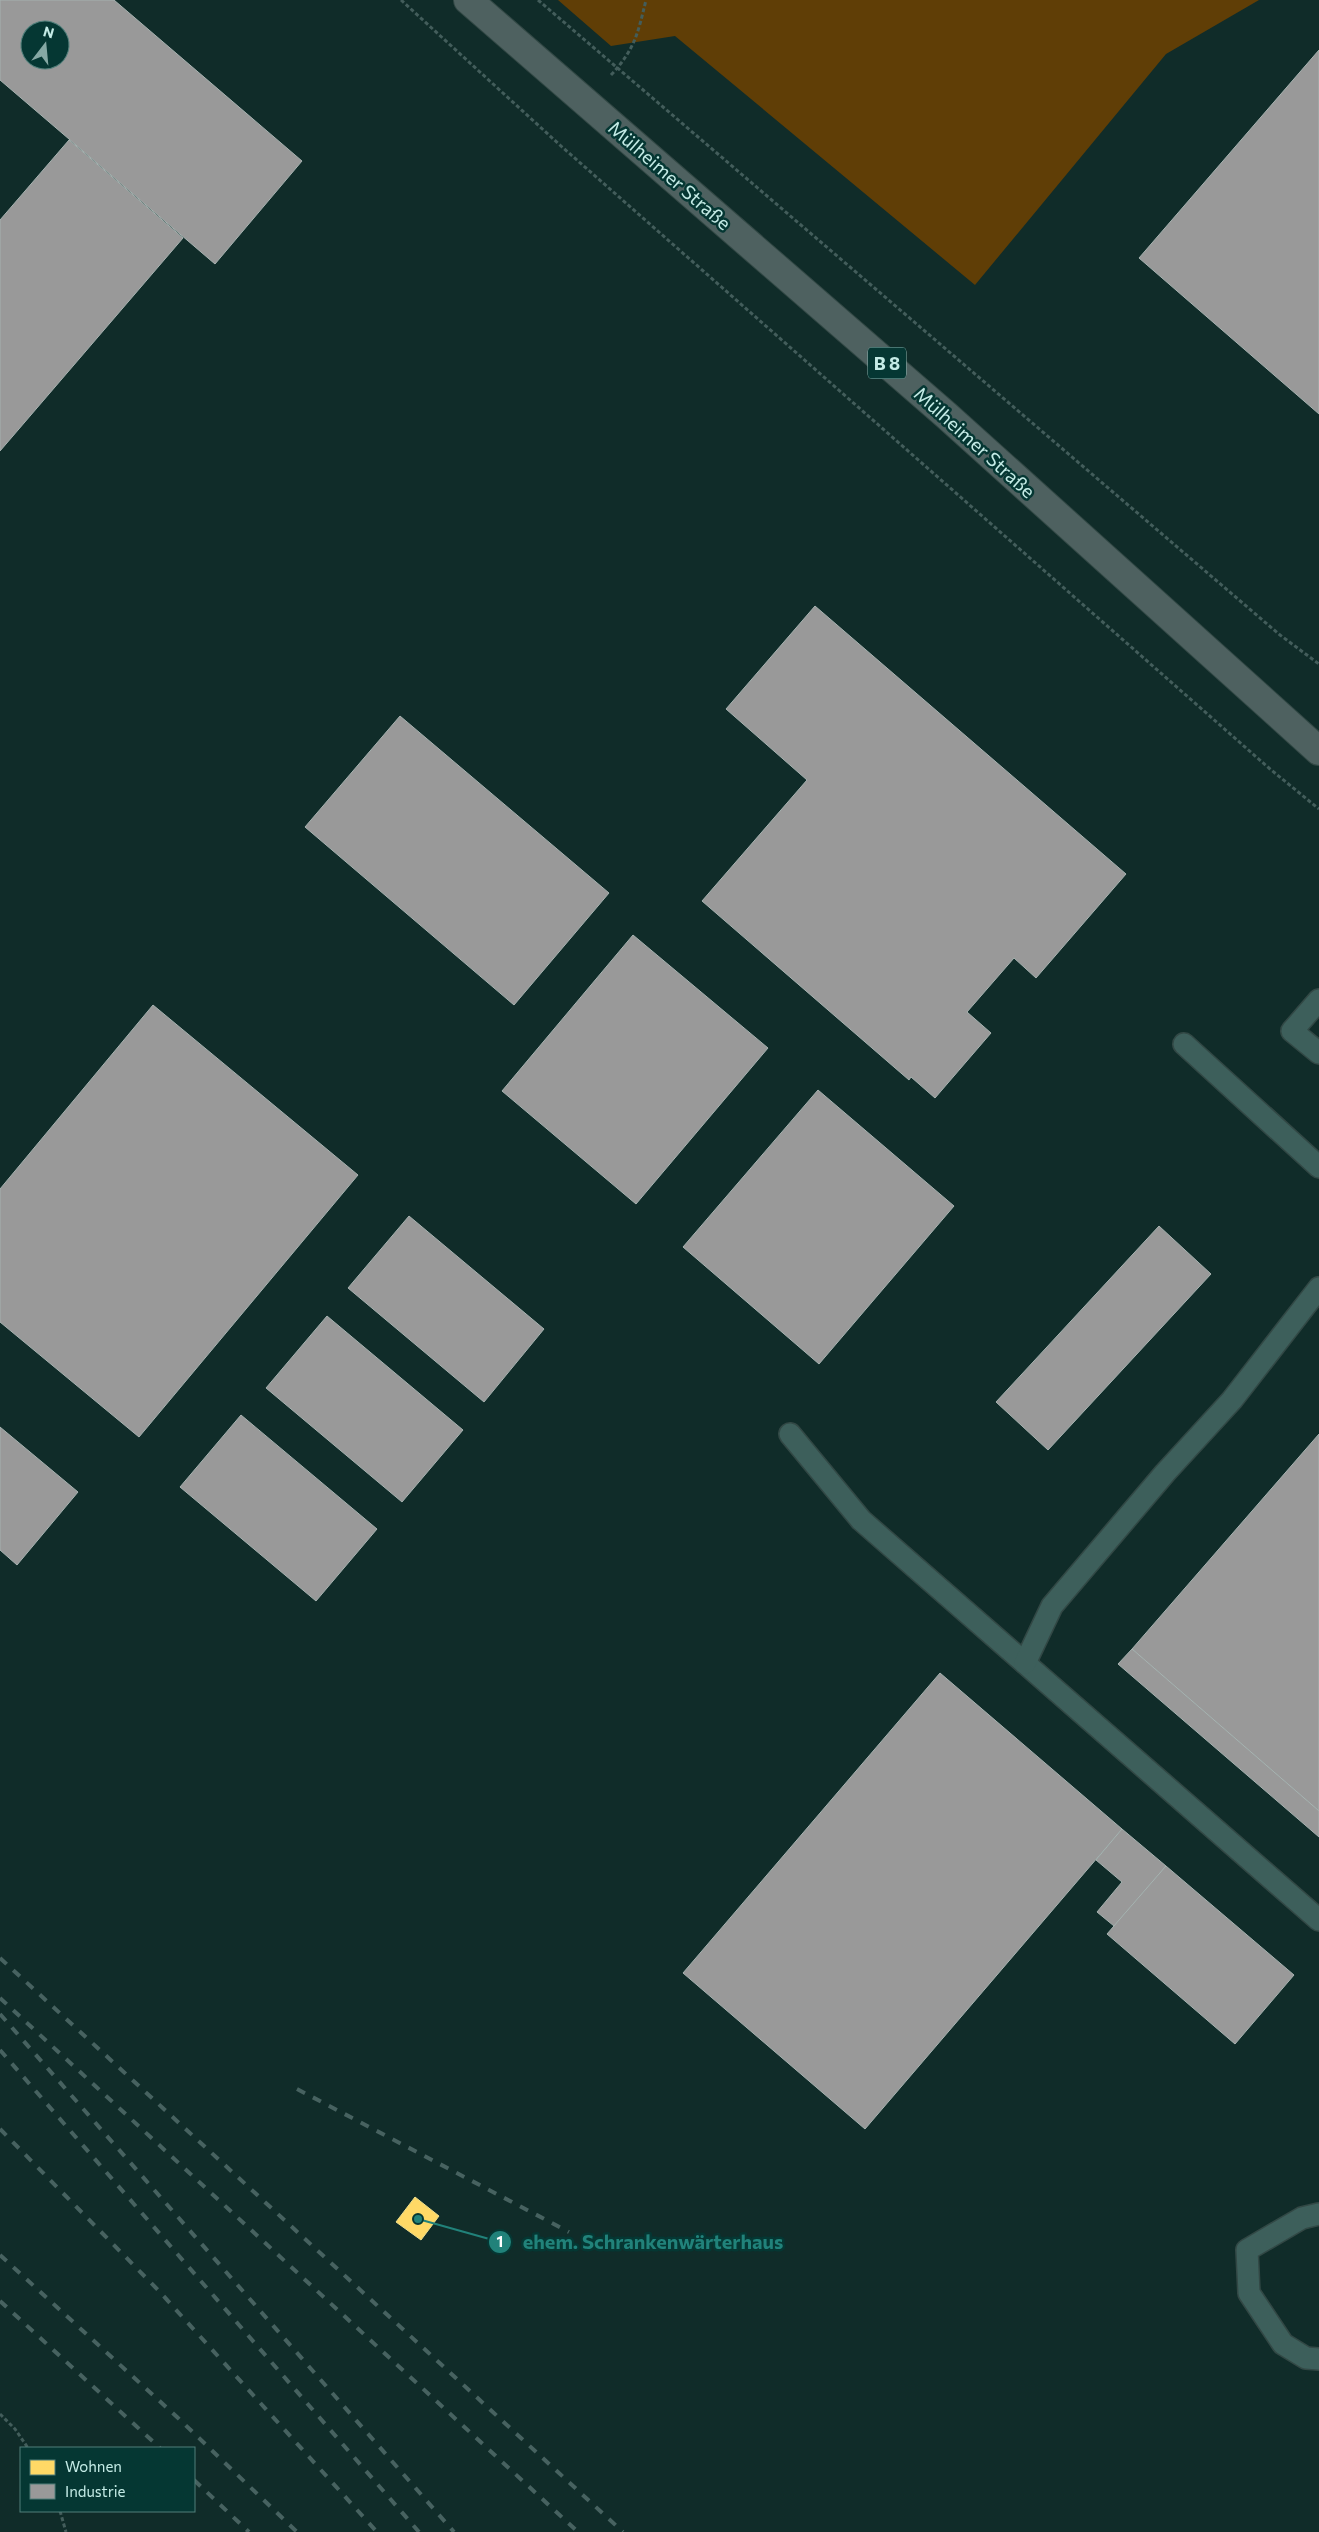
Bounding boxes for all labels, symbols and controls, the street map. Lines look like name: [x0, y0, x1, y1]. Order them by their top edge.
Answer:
north arrow: [20, 20, 70, 70]
text: N: [41, 22, 56, 42]
street label: Mülheimer Straße: [604, 116, 736, 234]
road number: B 8: [868, 348, 906, 378]
street label: Mülheimer Straße: [910, 382, 1040, 502]
callout: ehem. Schrankenwärterhaus: [488, 2225, 793, 2260]
text: ehem. Schrankenwärterhaus: [523, 2229, 783, 2253]
text: 1: [497, 2232, 503, 2250]
legend: [20, 2447, 195, 2512]
text: Wohnen: [65, 2457, 122, 2475]
text: Industrie: [65, 2482, 126, 2500]

